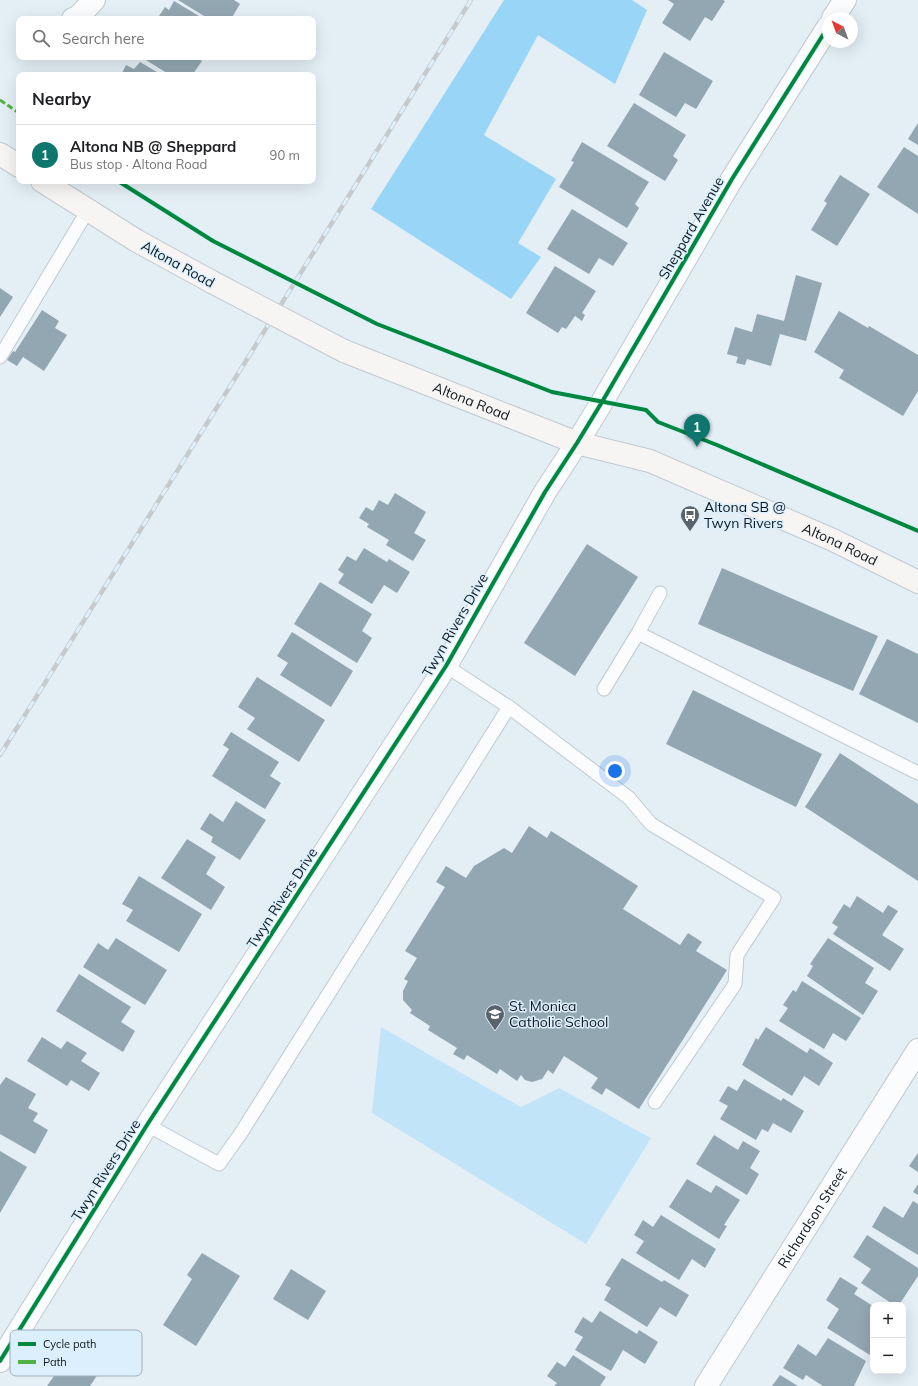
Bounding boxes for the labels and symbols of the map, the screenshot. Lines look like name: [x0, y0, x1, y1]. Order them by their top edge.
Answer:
north arrow: [822, 12, 858, 48]
street label: Sheppard Avenue: [654, 173, 728, 283]
street label: Altona Road: [138, 236, 218, 292]
street label: Altona Road: [430, 378, 512, 425]
pin: 1: [684, 414, 710, 447]
place label: Altona SB @ Twyn Rivers: [704, 498, 786, 532]
bus stop icon: Altona SB @ Twyn Rivers: [679, 504, 701, 532]
street label: Altona Road: [800, 519, 881, 570]
street label: Twyn Rivers Drive: [418, 570, 492, 680]
your location: [605, 761, 625, 781]
street label: Twyn Rivers Drive: [243, 844, 321, 952]
place label: St. Monica Catholic School: [509, 997, 608, 1031]
school or university icon: St. Monica Catholic School: [484, 1003, 506, 1031]
street label: Twyn Rivers Drive: [67, 1116, 145, 1224]
street label: Richardson Street: [774, 1164, 851, 1271]
legend: [10, 1330, 142, 1376]
text: Cycle path: [43, 1337, 96, 1351]
text: Path: [43, 1355, 67, 1369]

